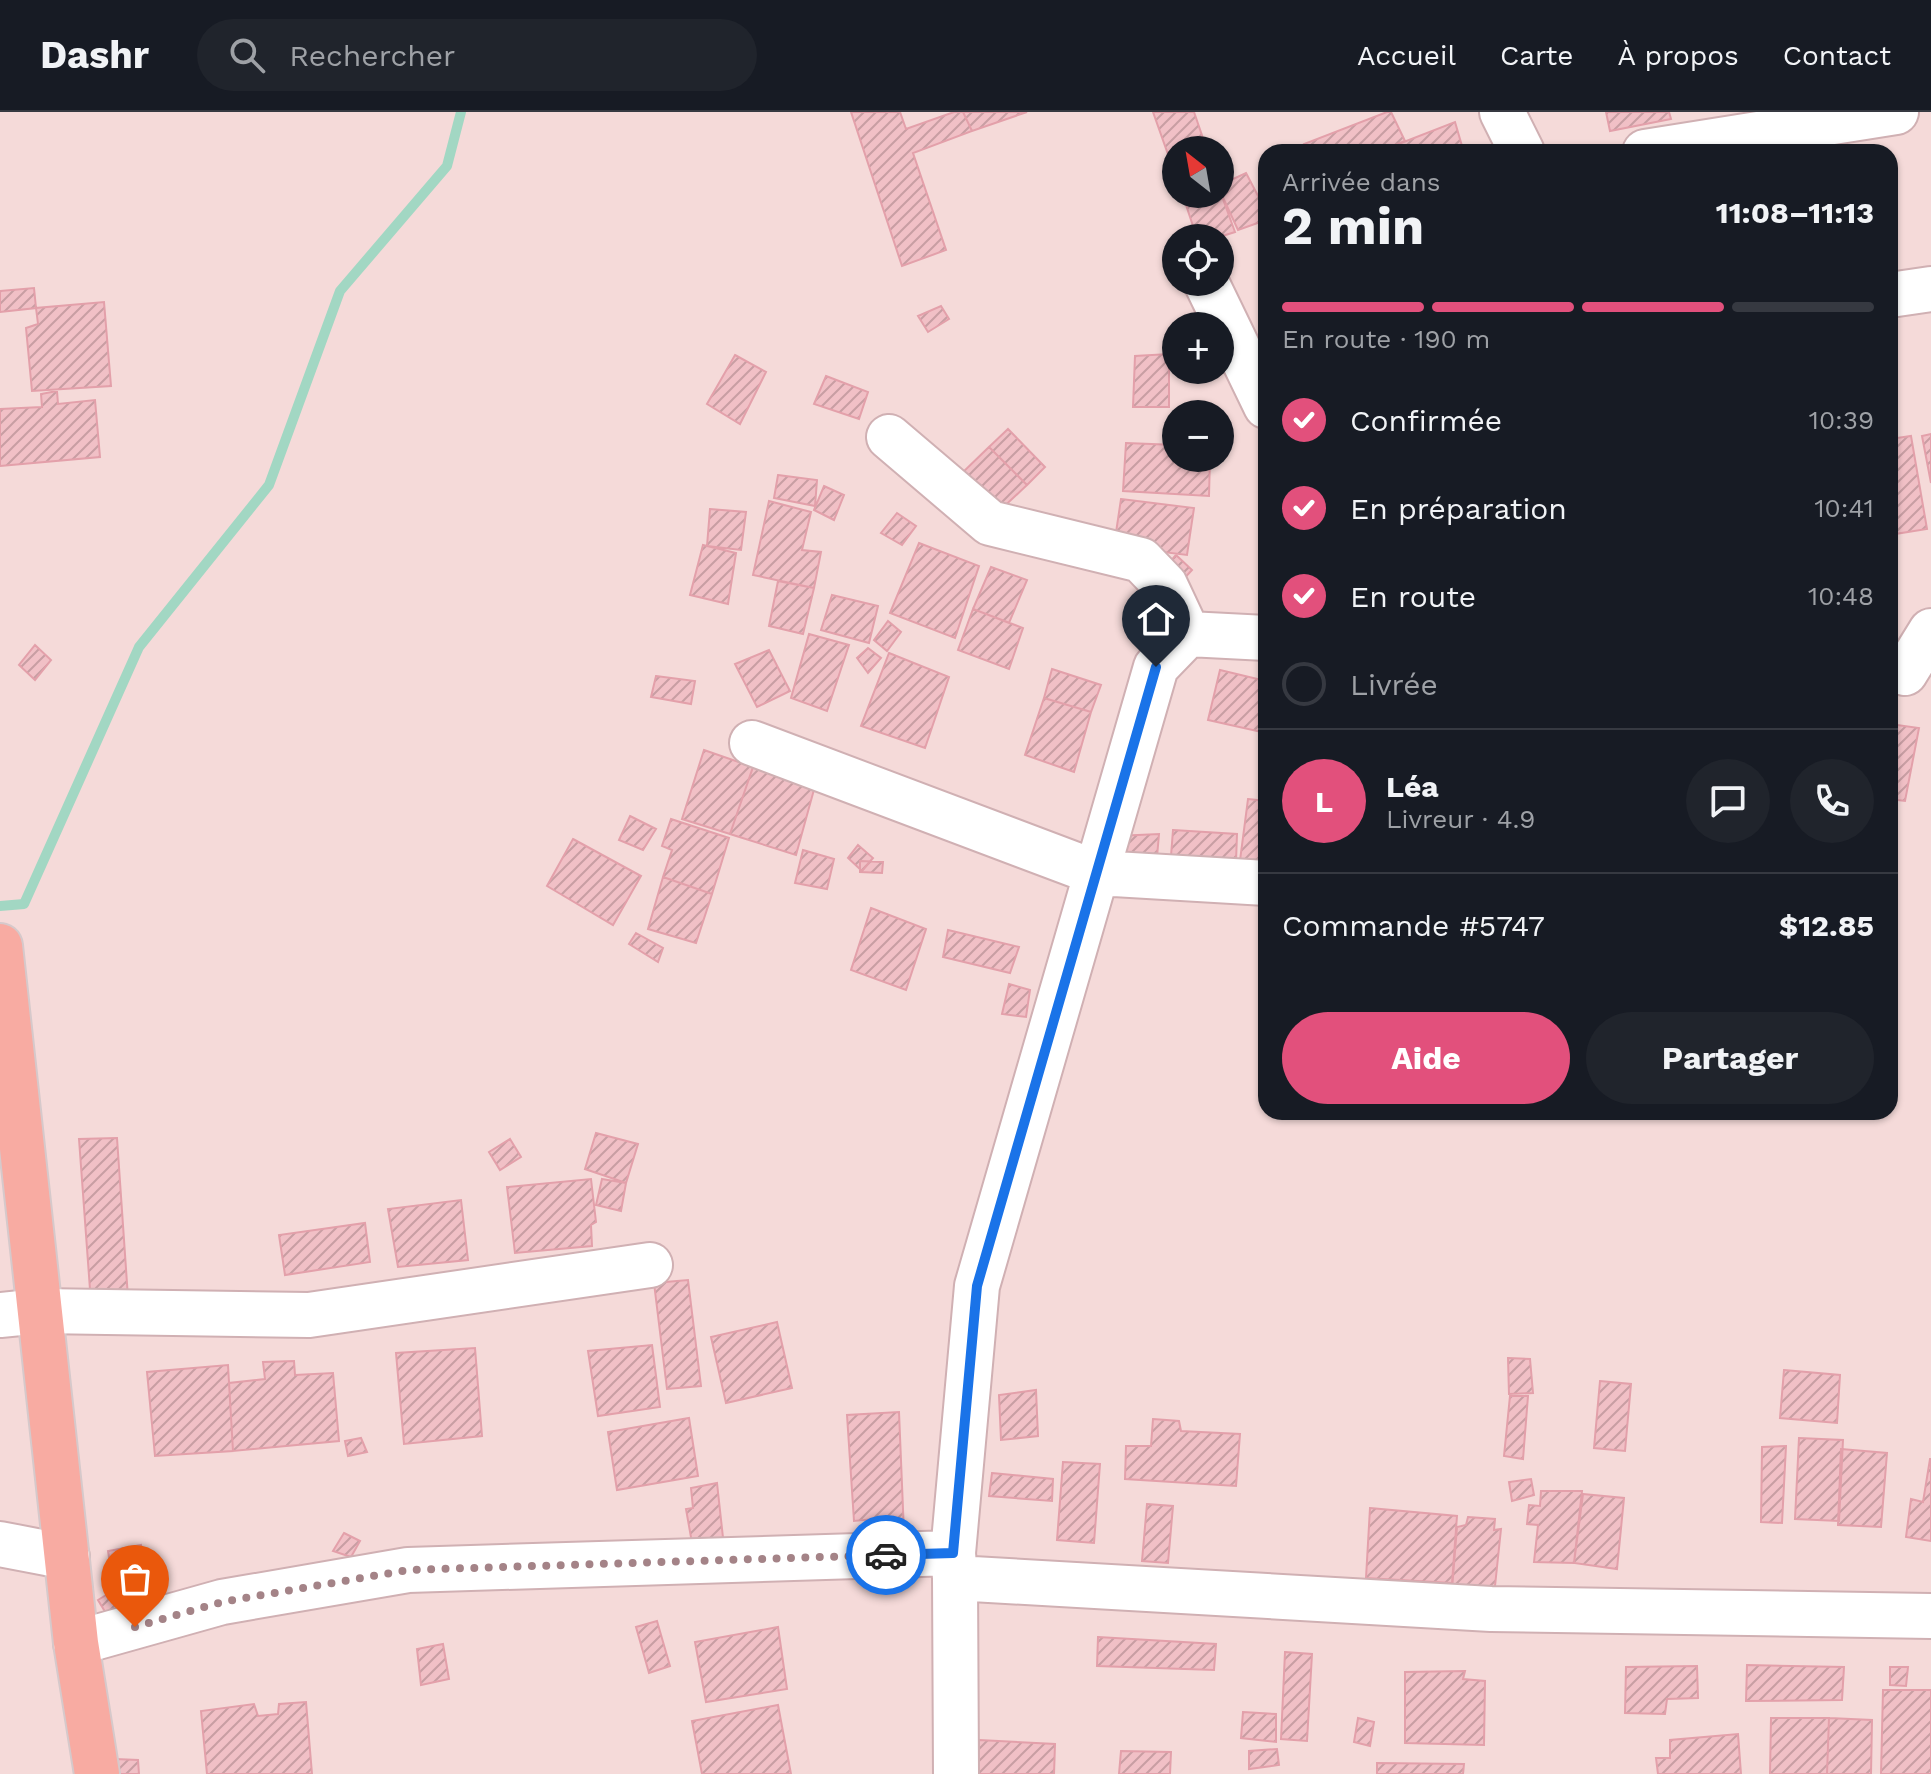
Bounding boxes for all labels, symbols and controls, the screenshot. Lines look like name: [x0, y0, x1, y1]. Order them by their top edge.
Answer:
search box: [197, 19, 757, 91]
text: Dashr: [40, 33, 149, 77]
icon: search: [225, 33, 269, 77]
text: Rechercher: [289, 38, 455, 73]
text: Accueil: [1357, 39, 1456, 72]
text: Carte: [1500, 39, 1574, 72]
text: À propos: [1618, 39, 1739, 72]
text: Contact: [1783, 39, 1891, 72]
north arrow: [1162, 136, 1234, 208]
map controls: [1162, 136, 1234, 472]
text: Arrivée dans: [1282, 167, 1441, 197]
text: 11:08–11:13: [1716, 195, 1874, 230]
text: 2 min: [1282, 196, 1424, 257]
button: locate: [1162, 224, 1234, 296]
button: +: [1162, 312, 1234, 384]
text: En route · 190 m: [1282, 324, 1490, 354]
icon: check: [1282, 398, 1326, 442]
button: −: [1162, 400, 1234, 472]
text: Confirmée: [1350, 403, 1502, 438]
text: 10:39: [1809, 405, 1874, 435]
icon: check: [1282, 486, 1326, 530]
text: En préparation: [1350, 491, 1567, 526]
text: 10:41: [1814, 493, 1874, 523]
icon: check: [1282, 574, 1326, 618]
text: En route: [1350, 579, 1476, 614]
text: 10:48: [1808, 581, 1874, 611]
pin: [1122, 585, 1190, 667]
icon: home: [1134, 597, 1178, 641]
text: Livrée: [1350, 667, 1438, 702]
button: chat: [1686, 759, 1770, 843]
button: phone: [1790, 759, 1874, 843]
text: Léa: [1386, 769, 1439, 804]
text: L: [1315, 784, 1333, 819]
text: Livreur · 4.9: [1386, 804, 1535, 834]
text: Commande #5747: [1282, 908, 1545, 943]
text: $12.85: [1779, 908, 1874, 943]
button: Aide: [1282, 1012, 1570, 1104]
button: Partager: [1586, 1012, 1874, 1104]
courier: [846, 1515, 926, 1595]
icon: car: [864, 1533, 908, 1577]
pin: [101, 1545, 169, 1627]
icon: bag: [113, 1557, 157, 1601]

